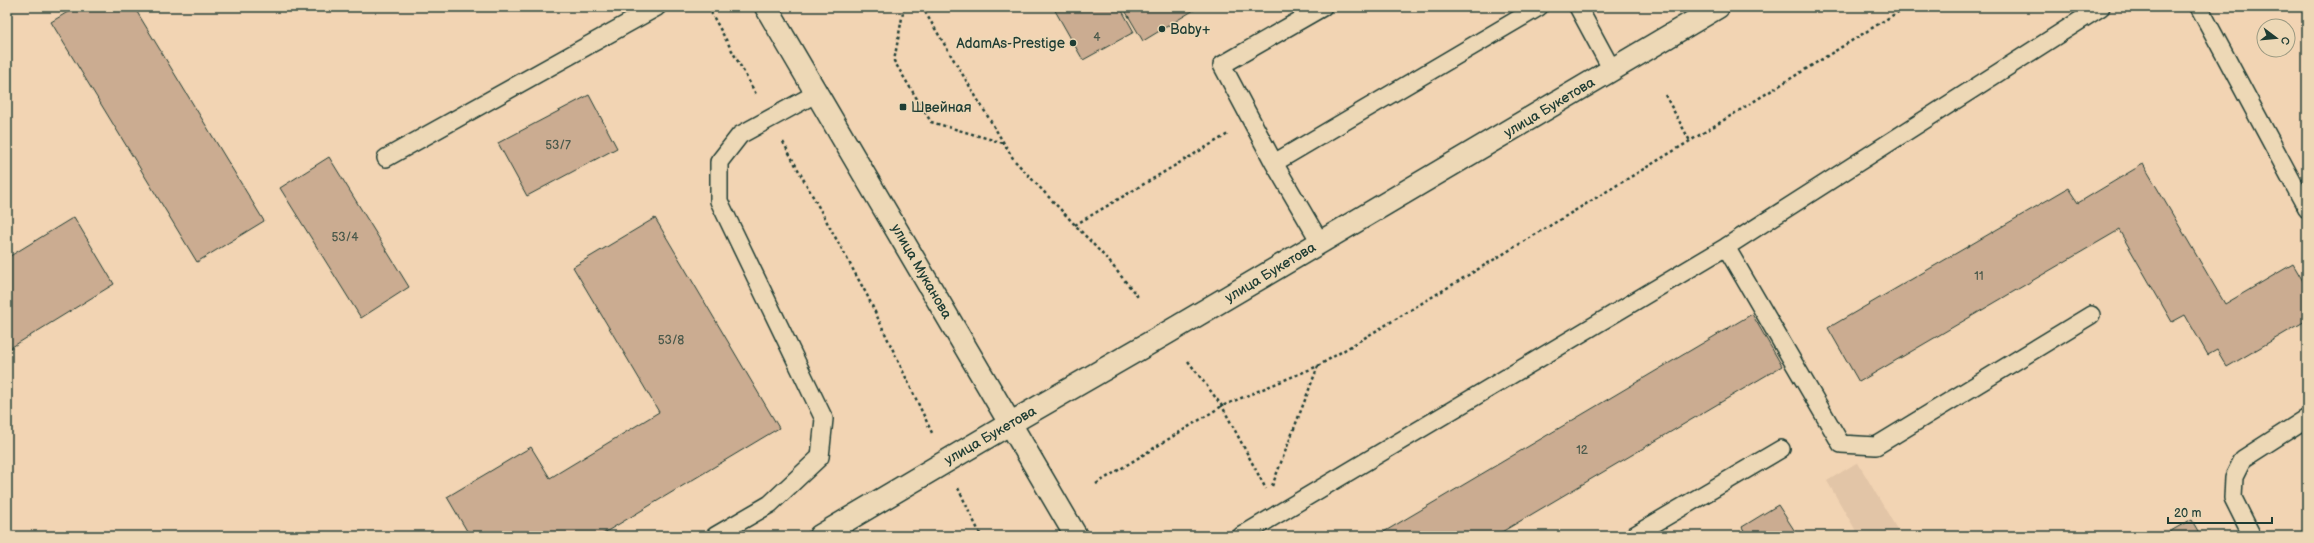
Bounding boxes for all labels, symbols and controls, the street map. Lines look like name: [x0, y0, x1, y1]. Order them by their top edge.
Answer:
north arrow: [2256, 18, 2296, 58]
place label: Baby+: [1170, 21, 1211, 38]
marker: Baby+: [1157, 24, 1167, 34]
house number: 4: [1093, 30, 1101, 45]
place label: AdamAs-Prestige: [956, 35, 1065, 52]
text: С: [2278, 35, 2292, 46]
marker: AdamAs-Prestige: [1068, 38, 1078, 48]
street label: улица Букетова: [1501, 73, 1598, 141]
place label: Швейная: [911, 99, 972, 116]
marker: Швейная: [898, 102, 908, 112]
house number: 53/7: [545, 138, 571, 153]
street label: улица Муканова: [887, 221, 956, 322]
house number: 53/4: [331, 230, 359, 245]
street label: улица Букетова: [1222, 238, 1319, 306]
house number: 11: [1974, 269, 1984, 284]
house number: 53/8: [658, 333, 684, 348]
street label: улица Букетова: [941, 402, 1040, 469]
house number: 12: [1576, 443, 1588, 458]
scale bar: [2168, 499, 2272, 525]
text: 20 m: [2174, 506, 2201, 521]

